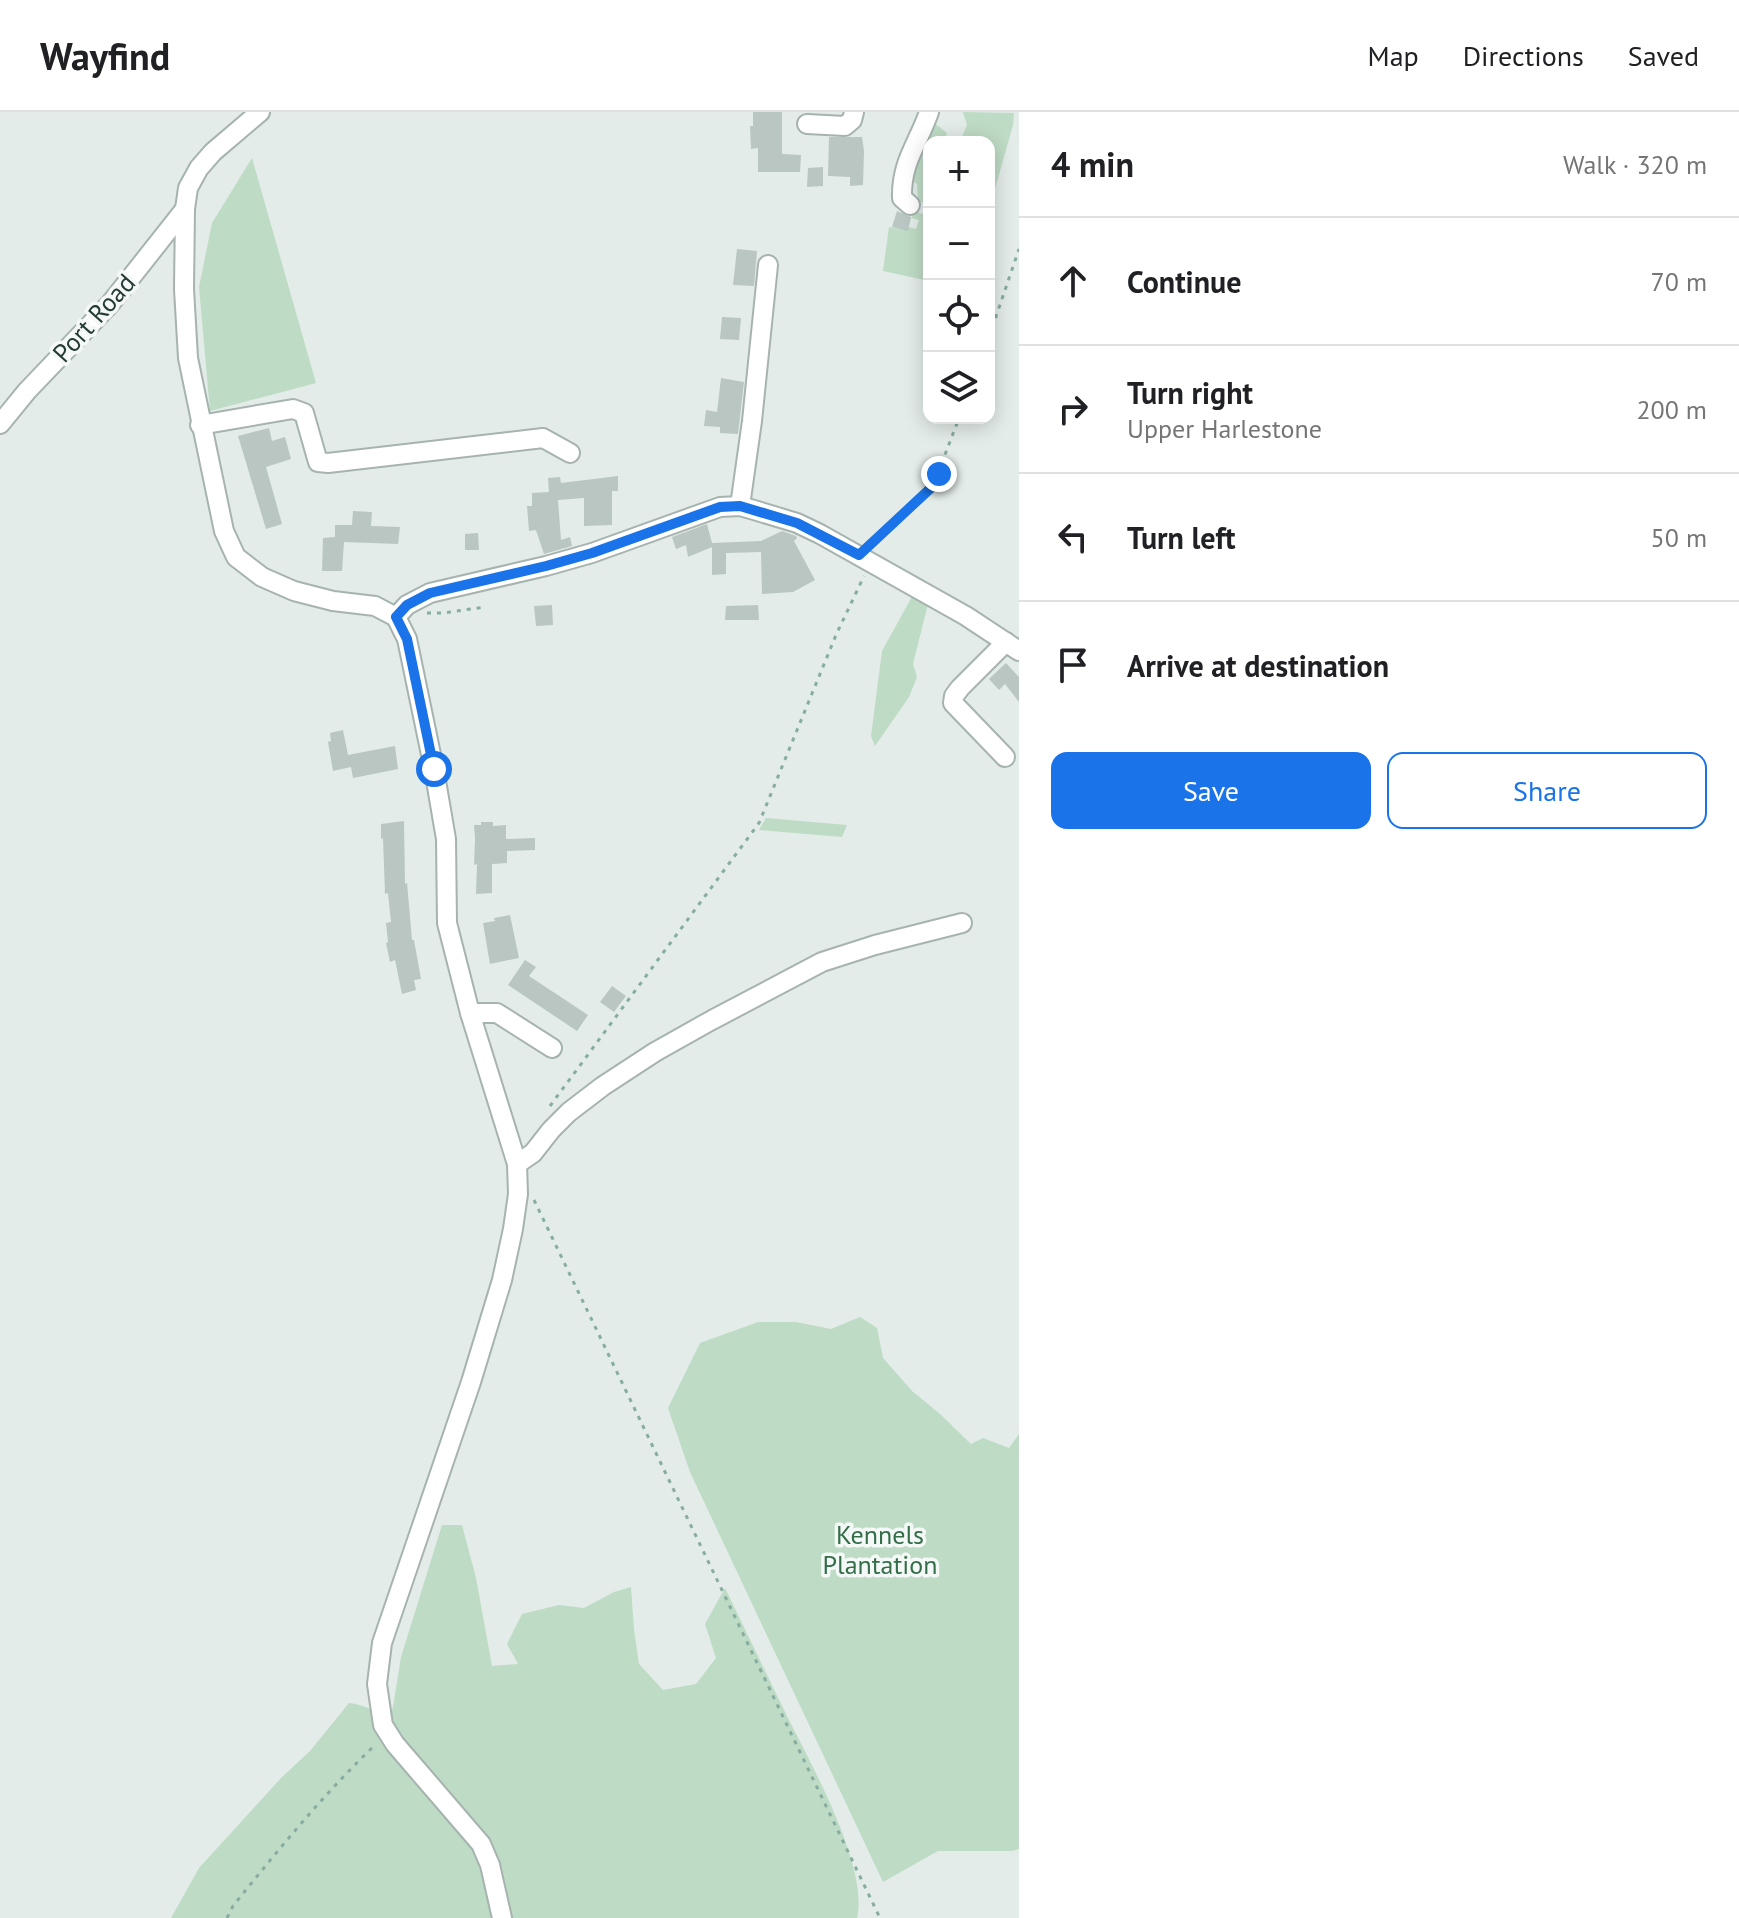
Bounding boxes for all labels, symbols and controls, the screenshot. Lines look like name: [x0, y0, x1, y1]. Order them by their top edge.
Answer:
text: Wayfind: [40, 31, 170, 80]
text: Map: [1368, 37, 1419, 74]
text: Directions: [1463, 37, 1584, 74]
text: Saved: [1628, 37, 1699, 74]
map controls: [923, 136, 995, 424]
button: +: [923, 136, 995, 208]
text: 4 min: [1051, 142, 1134, 186]
text: Walk · 320 m: [1563, 148, 1707, 181]
button: −: [923, 208, 995, 280]
icon: ahead: [1051, 259, 1095, 303]
text: Continue: [1127, 262, 1241, 301]
text: 70 m: [1651, 265, 1707, 298]
street label: Port Road: [45, 267, 142, 369]
button: locate: [923, 280, 995, 352]
button: layers: [923, 352, 995, 424]
text: Turn right: [1127, 373, 1253, 412]
icon: right: [1051, 387, 1095, 431]
text: 200 m: [1636, 393, 1707, 426]
text: Upper Harlestone: [1127, 412, 1322, 445]
route end: [921, 456, 957, 492]
icon: left: [1051, 515, 1095, 559]
text: Turn left: [1127, 518, 1235, 557]
text: 50 m: [1651, 521, 1707, 554]
icon: arrive: [1051, 643, 1095, 687]
text: Arrive at destination: [1127, 646, 1389, 685]
route start: [416, 751, 452, 787]
button: Save: [1051, 752, 1371, 829]
button: Share: [1387, 752, 1707, 829]
park label: Kennels Plantation: [823, 1518, 937, 1581]

